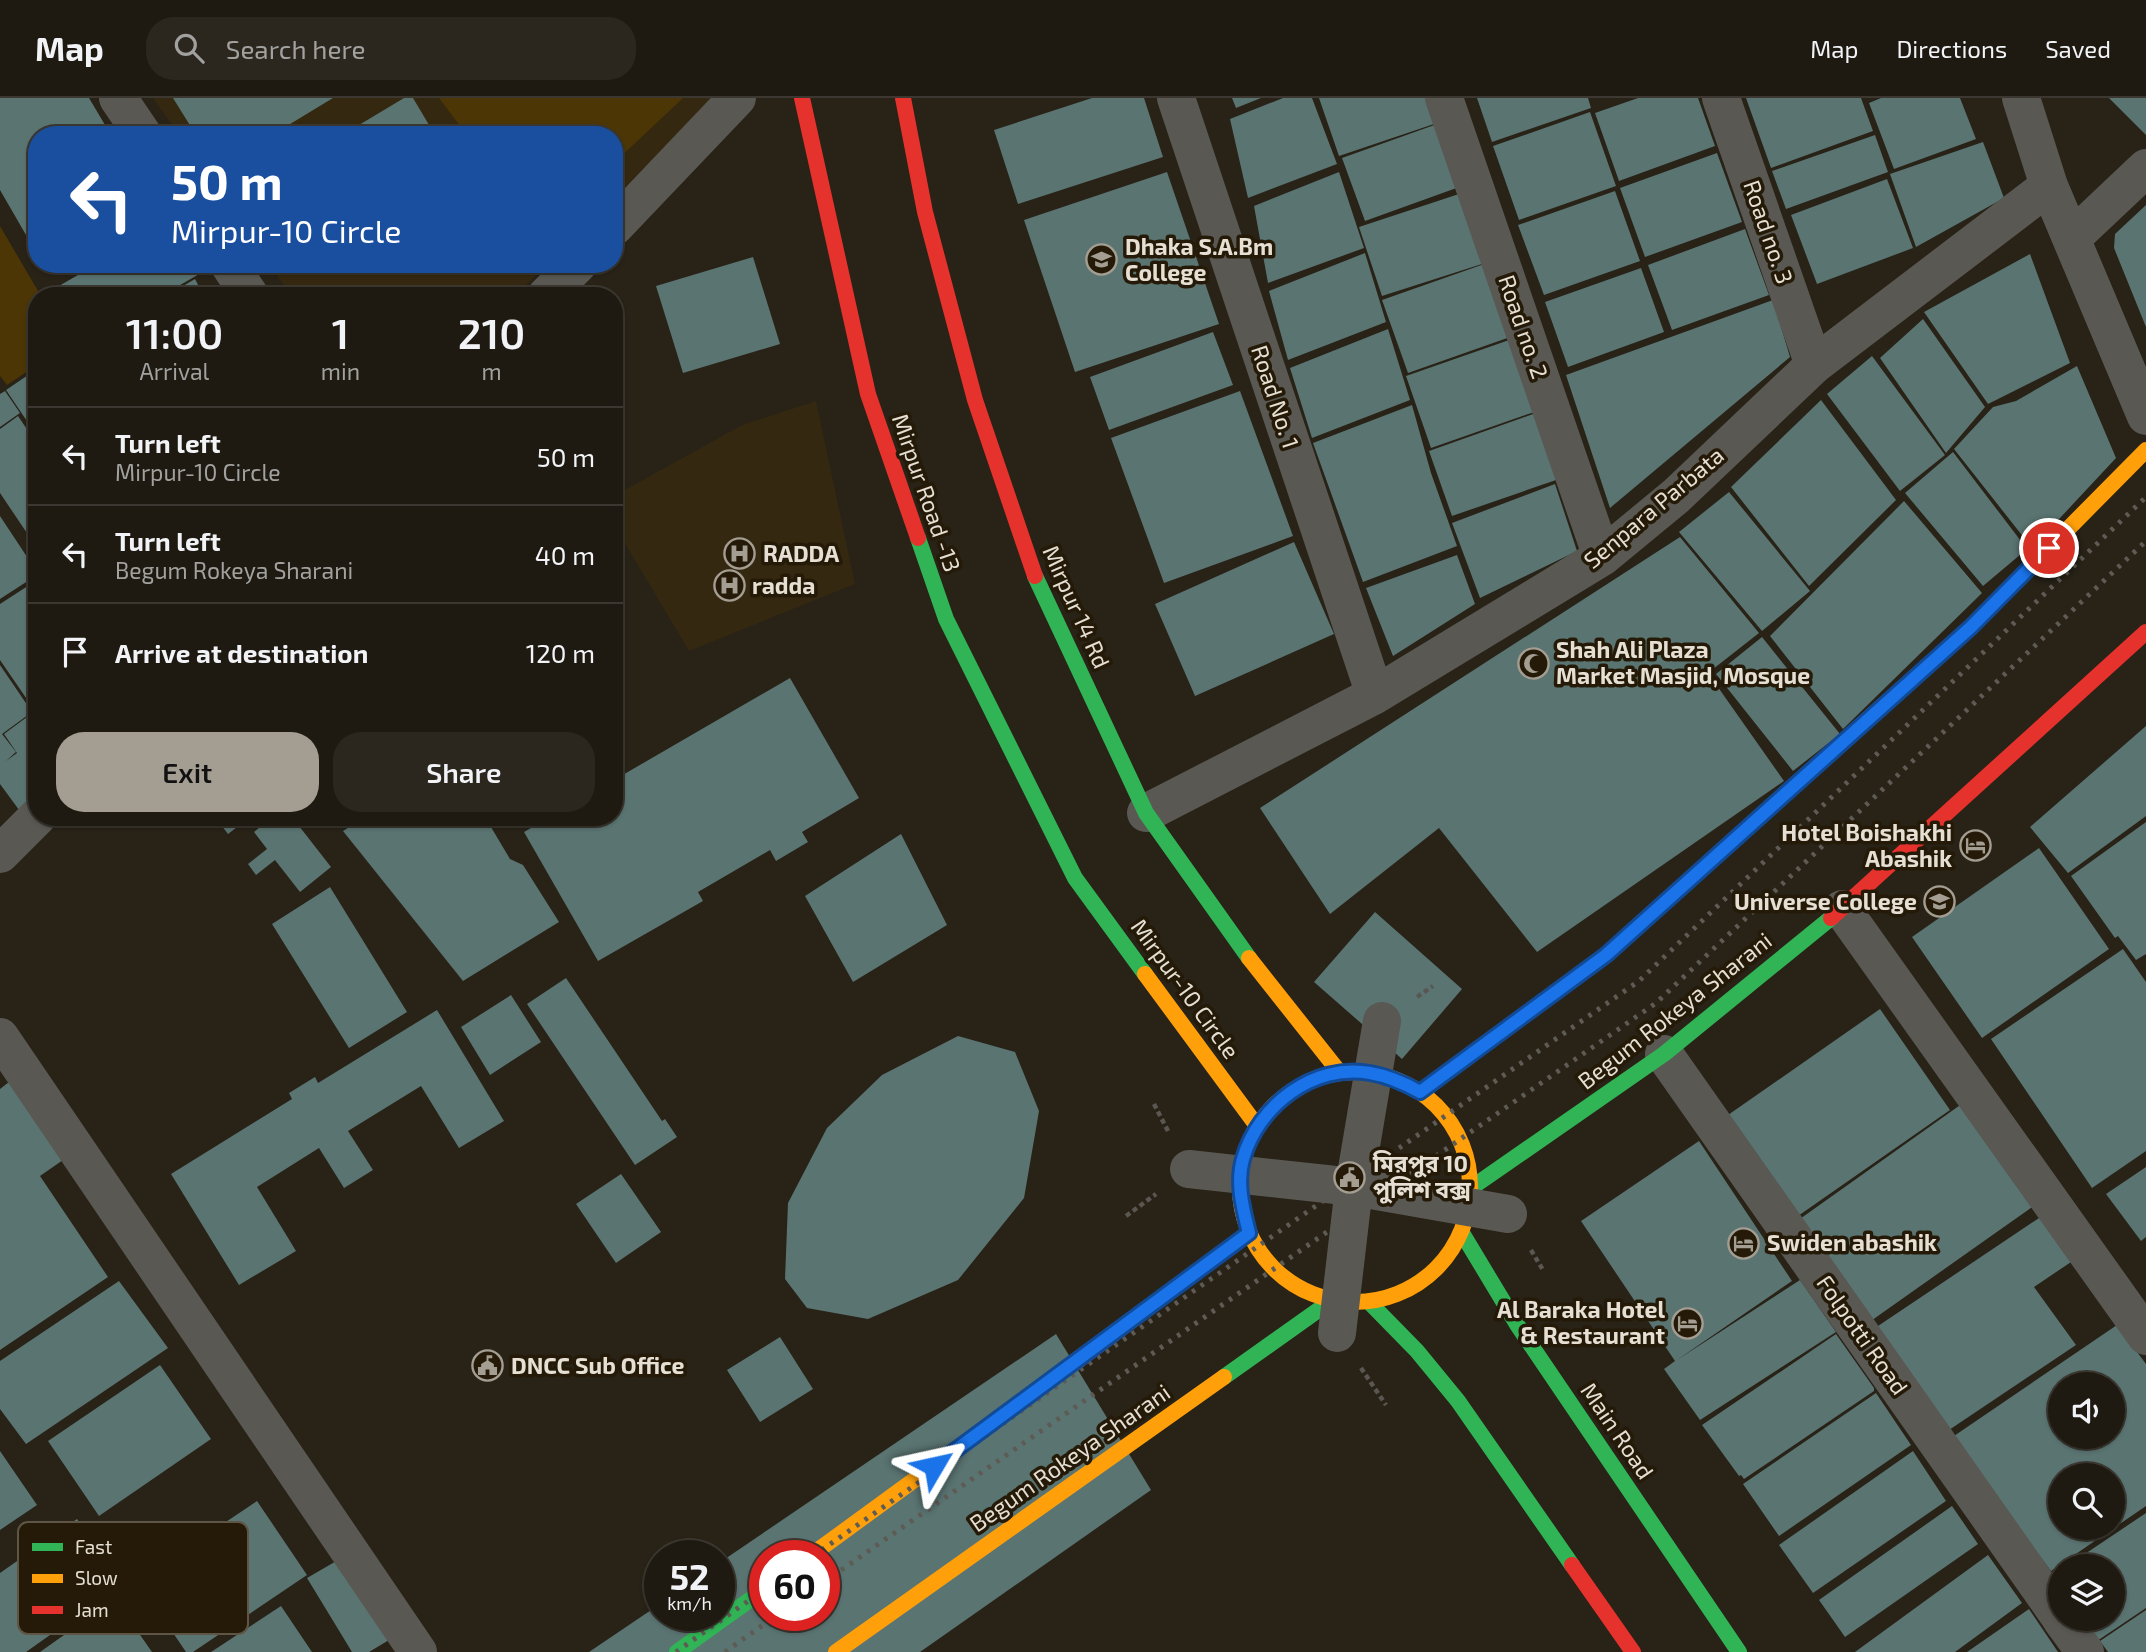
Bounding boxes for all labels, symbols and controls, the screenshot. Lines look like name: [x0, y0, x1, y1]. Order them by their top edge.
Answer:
search box: [146, 17, 636, 80]
text: Map: [35, 28, 104, 68]
icon: search: [170, 29, 208, 67]
text: Search here: [226, 33, 365, 64]
text: Map: [1810, 34, 1858, 63]
text: Directions: [1896, 34, 2007, 63]
text: Saved: [2045, 34, 2111, 63]
text: 50 m: [171, 151, 283, 210]
icon: left: [56, 154, 147, 245]
street label: Road no. 3: [1738, 176, 1800, 287]
text: Mirpur-10 Circle: [171, 211, 401, 249]
place label: Dhaka S.A.Bm College: [1125, 232, 1273, 286]
school or university icon: Dhaka S.A.Bm College: [1085, 243, 1119, 277]
street label: Road no. 2: [1493, 271, 1555, 382]
text: 11:00: [126, 307, 223, 357]
text: 1: [332, 307, 349, 357]
text: 210: [458, 307, 525, 357]
street label: Road No. 1: [1246, 342, 1306, 452]
text: Arrival: [139, 357, 209, 385]
text: min: [321, 357, 360, 385]
text: m: [481, 357, 502, 385]
street label: Mirpur Road -13: [887, 410, 967, 575]
text: Turn left: [115, 427, 221, 458]
icon: left: [56, 437, 94, 475]
text: 50 m: [537, 441, 595, 472]
street label: Senpara Parbata: [1578, 441, 1729, 574]
text: Mirpur-10 Circle: [115, 458, 281, 486]
pin: [2019, 518, 2079, 578]
text: Turn left: [115, 525, 221, 556]
icon: arrive: [2030, 529, 2068, 567]
icon: left: [56, 535, 94, 573]
hospital icon: RADDA: [723, 537, 757, 571]
text: 40 m: [535, 539, 595, 570]
place label: RADDA: [763, 539, 839, 567]
street label: Mirpur 14 Rd: [1037, 541, 1116, 672]
text: Begum Rokeya Sharani: [115, 556, 353, 584]
hospital icon: radda: [712, 569, 746, 603]
place label: radda: [752, 571, 815, 599]
icon: arrive: [56, 633, 94, 671]
place label: Shah Ali Plaza Market Masjid, Mosque: [1556, 635, 1810, 689]
text: Arrive at destination: [115, 637, 368, 668]
text: 120 m: [526, 637, 595, 668]
mosque icon: Shah Ali Plaza Market Masjid, Mosque: [1516, 646, 1550, 680]
button: Exit: [56, 732, 319, 812]
button: Share: [333, 732, 595, 812]
place label: Hotel Boishakhi Abashik: [1781, 818, 1952, 872]
hotel icon: Hotel Boishakhi Abashik: [1958, 829, 1992, 863]
school or university icon: Universe College: [1923, 885, 1957, 919]
place label: Universe College: [1734, 887, 1917, 915]
street label: Mirpur-10 Circle: [1126, 913, 1246, 1064]
street label: Begum Rokeya Sharani: [1572, 926, 1777, 1095]
place label: মিরপুর 10 পুলিশ বক্স: [1372, 1149, 1472, 1204]
public building icon: মিরপুর 10 পুলিশ বক্স: [1333, 1160, 1367, 1194]
hotel icon: Swiden abashik: [1727, 1226, 1761, 1260]
place label: Swiden abashik: [1767, 1228, 1937, 1256]
street label: Folpotti Road: [1811, 1269, 1914, 1400]
place label: Al Baraka Hotel & Restaurant: [1497, 1295, 1665, 1349]
hotel icon: Al Baraka Hotel & Restaurant: [1671, 1306, 1705, 1340]
public building icon: DNCC Sub Office: [471, 1349, 505, 1383]
place label: DNCC Sub Office: [511, 1351, 685, 1379]
map controls: [2048, 1372, 2125, 1631]
button: sound: [2048, 1372, 2125, 1449]
street label: Begum Rokeya Sharani: [964, 1377, 1175, 1537]
street label: Main Road: [1575, 1377, 1660, 1484]
position arrow: [897, 1429, 971, 1503]
button: search: [2048, 1463, 2125, 1540]
legend: [18, 1522, 248, 1634]
text: Fast: [75, 1535, 112, 1558]
speed limit sign: 60: [749, 1540, 840, 1631]
button: layers: [2048, 1554, 2125, 1631]
text: 52: [670, 1555, 709, 1597]
text: Slow: [75, 1566, 118, 1589]
text: km/h: [667, 1592, 712, 1614]
text: Jam: [75, 1598, 109, 1621]

